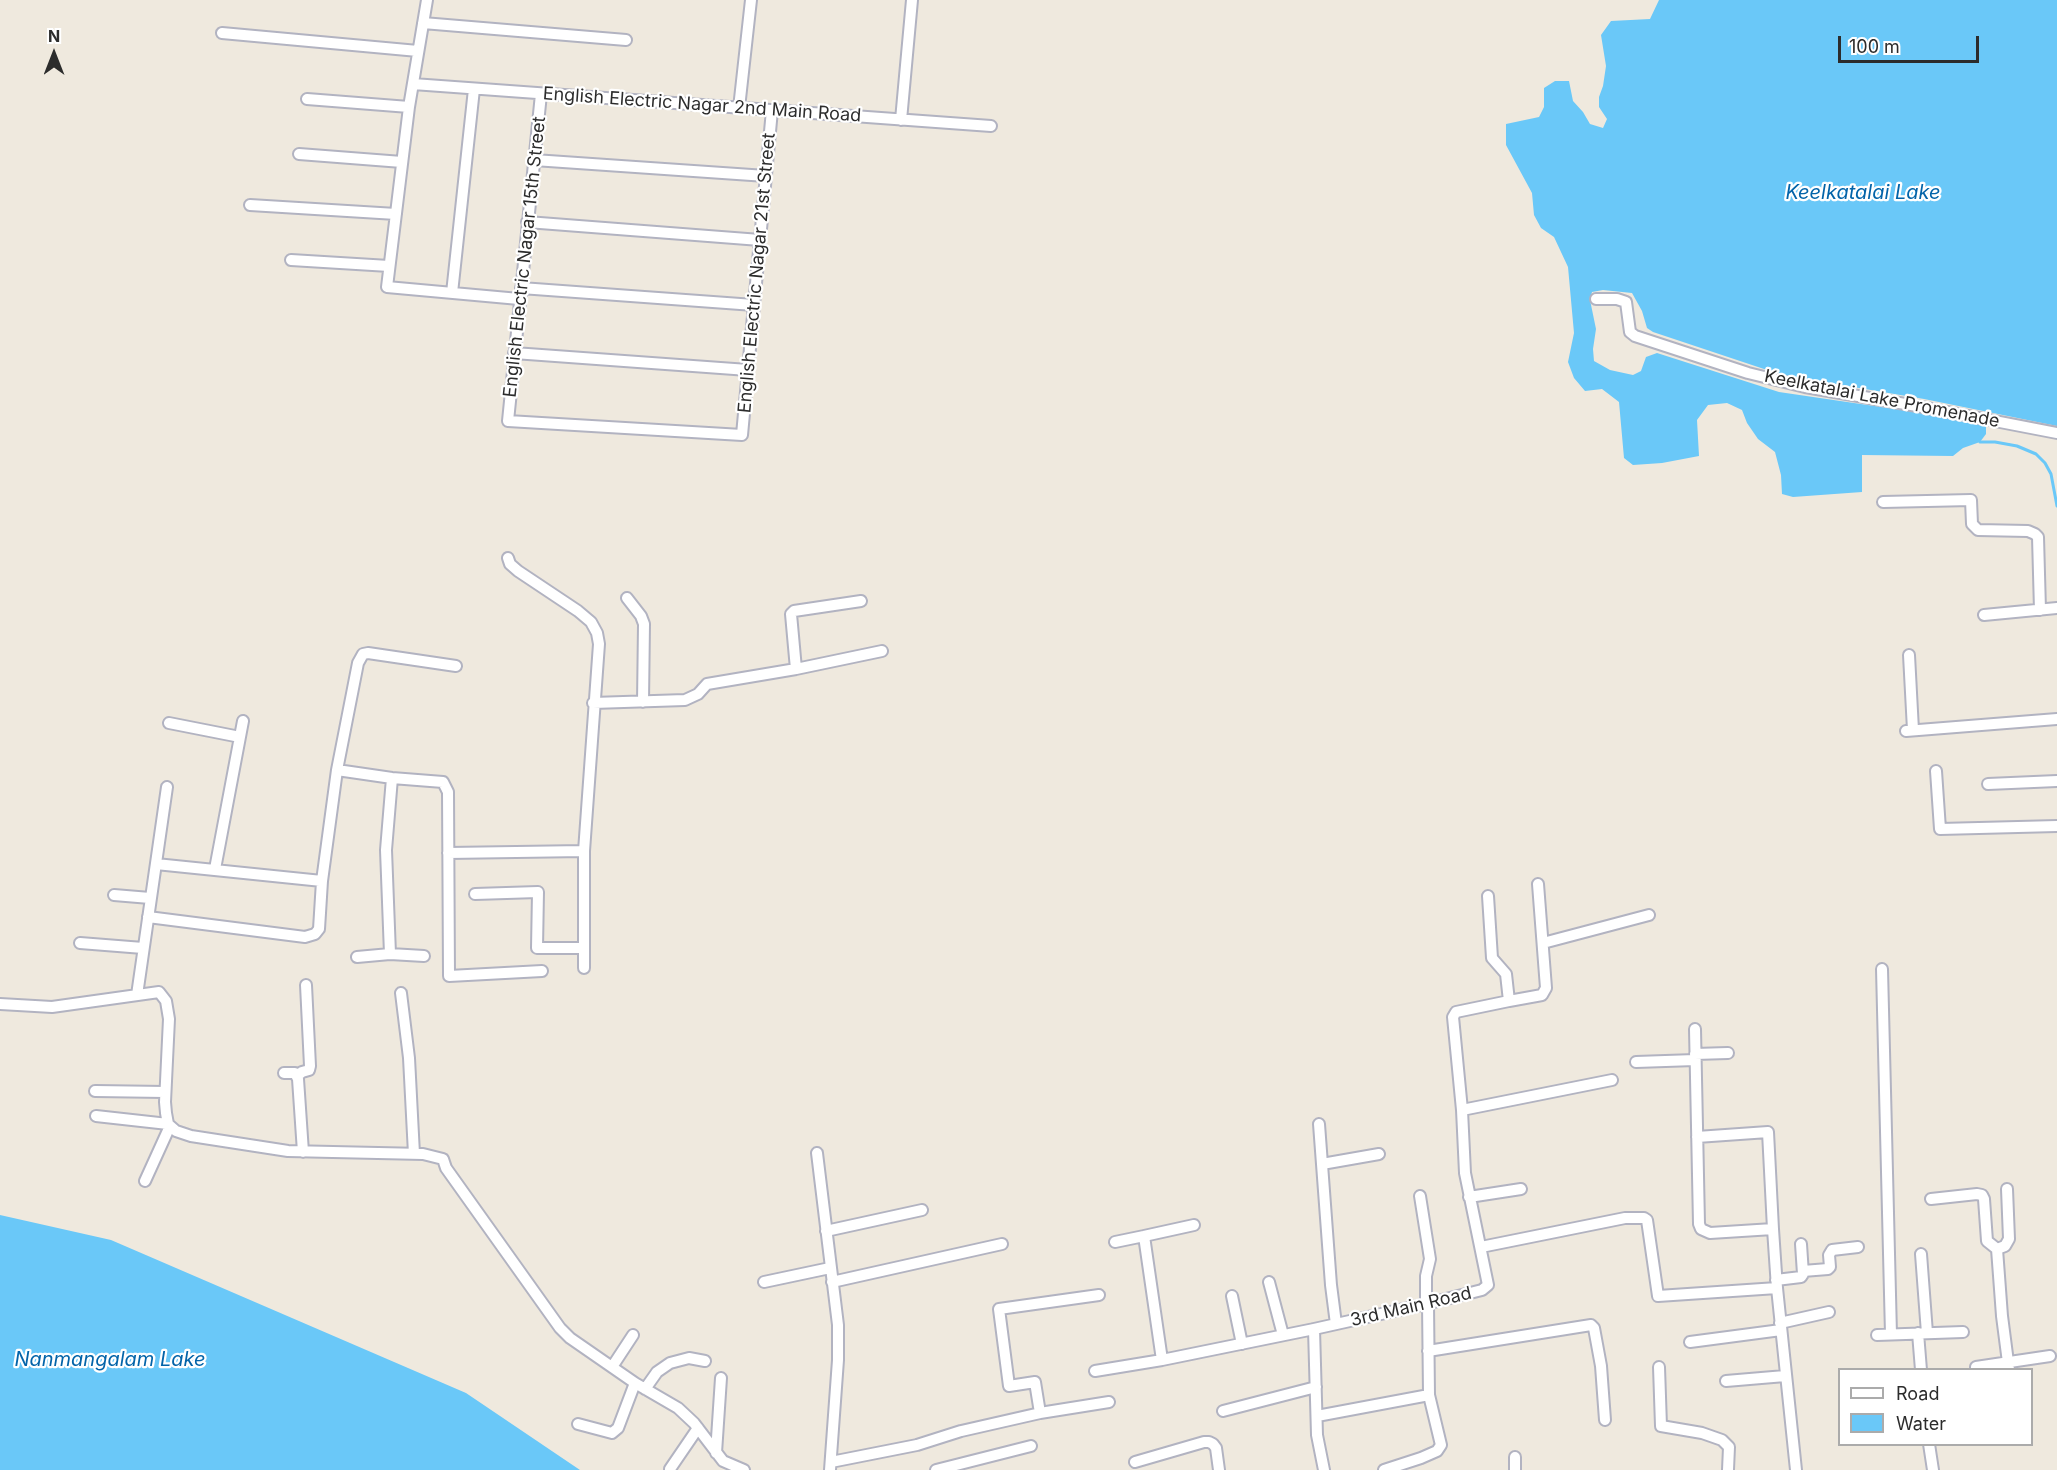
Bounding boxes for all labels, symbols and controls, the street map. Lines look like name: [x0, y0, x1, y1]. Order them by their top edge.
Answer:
north arrow: [24, 24, 84, 84]
scale bar: [1841, 24, 1982, 62]
text: N: [48, 26, 60, 46]
text: 100 m: [1849, 36, 1900, 57]
street label: English Electric Nagar 2nd Main Road: [542, 83, 862, 127]
street label: English Electric Nagar 15th Street: [500, 115, 550, 399]
street label: English Electric Nagar 21st Street: [734, 132, 780, 414]
water label: Keelkatalai Lake: [1785, 181, 1941, 205]
street label: Keelkatalai Lake Promenade: [1762, 366, 2002, 432]
street label: 3rd Main Road: [1348, 1283, 1474, 1331]
water label: Nanmangalam Lake: [14, 1348, 206, 1372]
legend: [1838, 1368, 2033, 1446]
text: Road: [1896, 1383, 1939, 1404]
text: Water: [1896, 1413, 1946, 1434]

